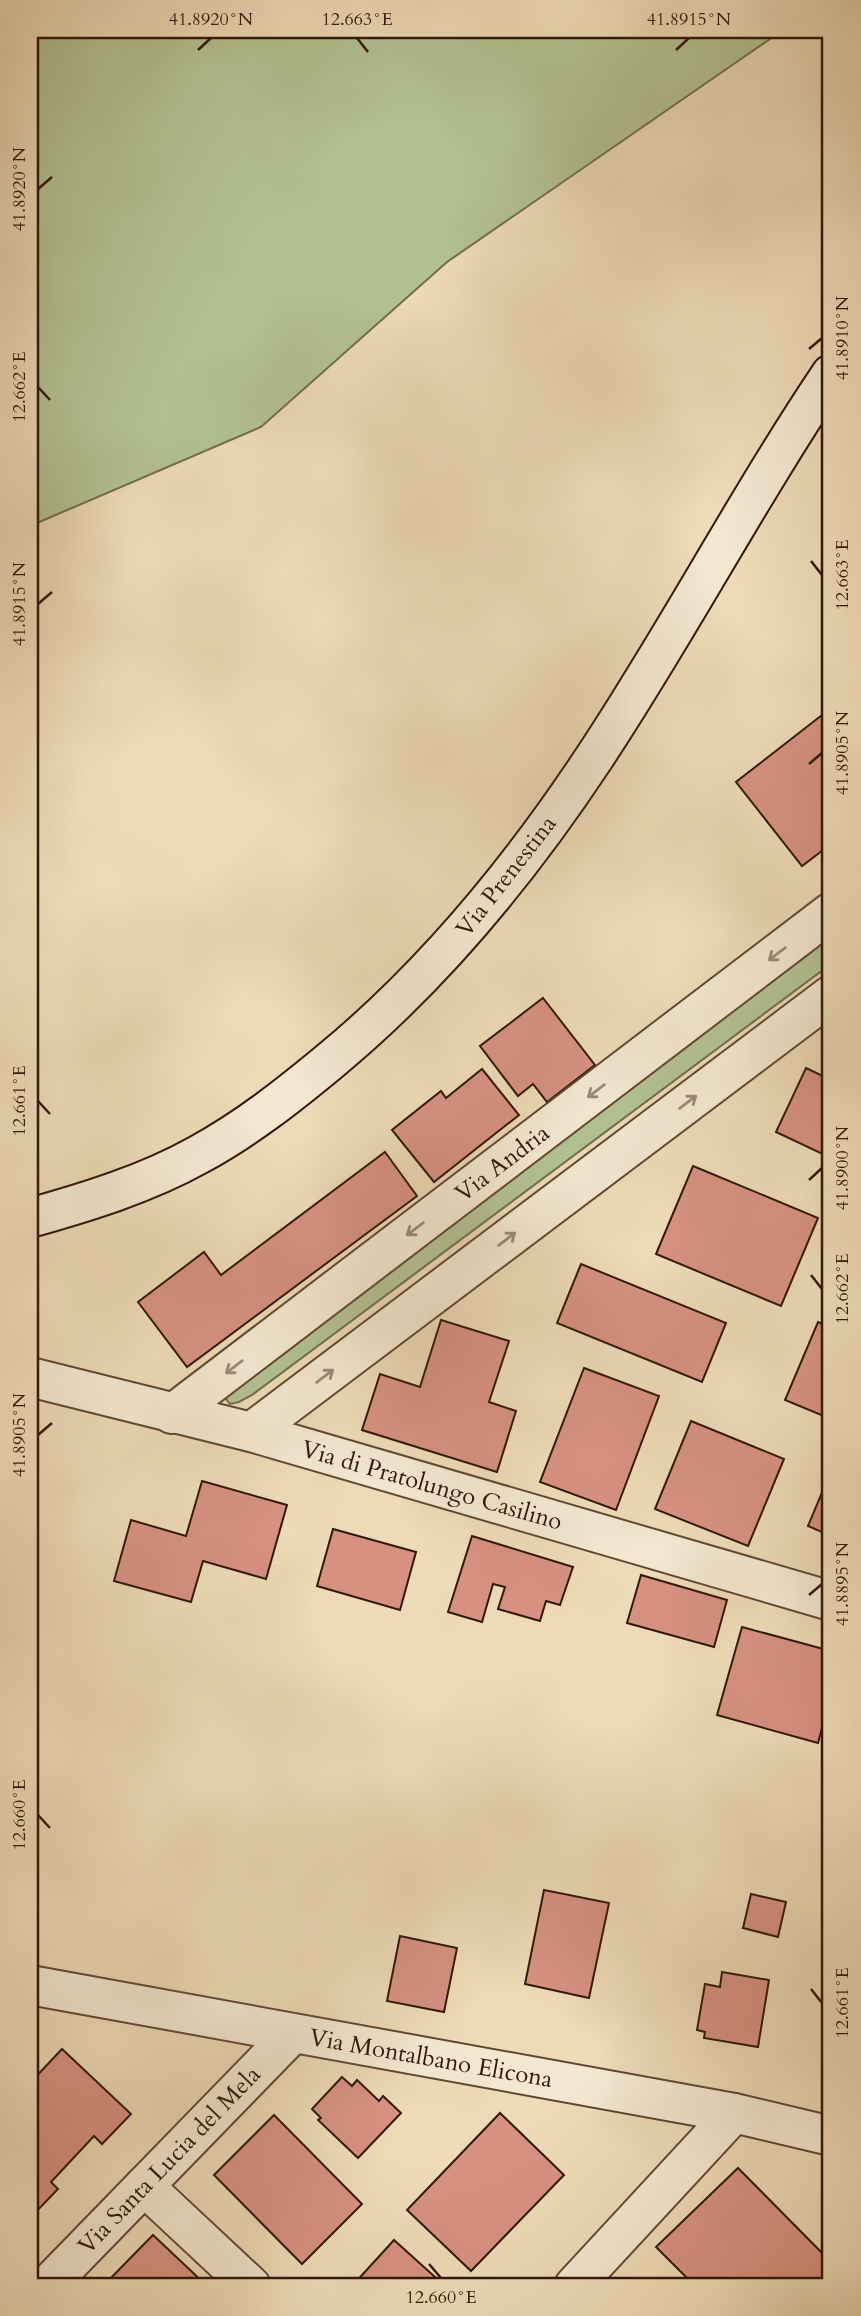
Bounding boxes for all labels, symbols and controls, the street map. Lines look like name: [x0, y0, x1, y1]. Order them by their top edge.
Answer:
text: 41.8920°N: [169, 7, 254, 32]
text: 12.663°E: [322, 7, 393, 32]
text: 41.8915°N: [647, 7, 732, 32]
text: 41.8920°N: [7, 146, 32, 231]
text: 41.8910°N: [830, 295, 855, 380]
text: 12.662°E: [7, 352, 32, 423]
text: 12.663°E: [830, 540, 855, 611]
text: 41.8915°N: [7, 561, 32, 646]
text: 41.8905°N: [830, 710, 855, 795]
street label: Via Prenestina: [448, 808, 565, 944]
one-way arrow: [768, 946, 787, 961]
text: 12.661°E: [7, 1066, 32, 1137]
one-way arrow: [587, 1084, 606, 1099]
one-way arrow: [678, 1095, 697, 1110]
street label: Via Andria: [448, 1117, 557, 1210]
text: 41.8900°N: [830, 1125, 855, 1210]
one-way arrow: [406, 1222, 425, 1237]
one-way arrow: [497, 1232, 515, 1247]
text: 12.662°E: [830, 1254, 855, 1325]
one-way arrow: [225, 1360, 244, 1374]
one-way arrow: [315, 1369, 334, 1383]
text: 41.8905°N: [7, 1392, 32, 1477]
street label: Via di Pratolungo Casilino: [298, 1432, 566, 1539]
text: 41.8895°N: [830, 1541, 855, 1626]
text: 12.660°E: [7, 1780, 32, 1851]
text: 12.661°E: [830, 1968, 855, 2039]
street label: Via Montalbano Elicona: [307, 2021, 556, 2096]
street label: Via Santa Lucia del Mela: [71, 2059, 269, 2262]
text: 12.660°E: [406, 2285, 477, 2310]

